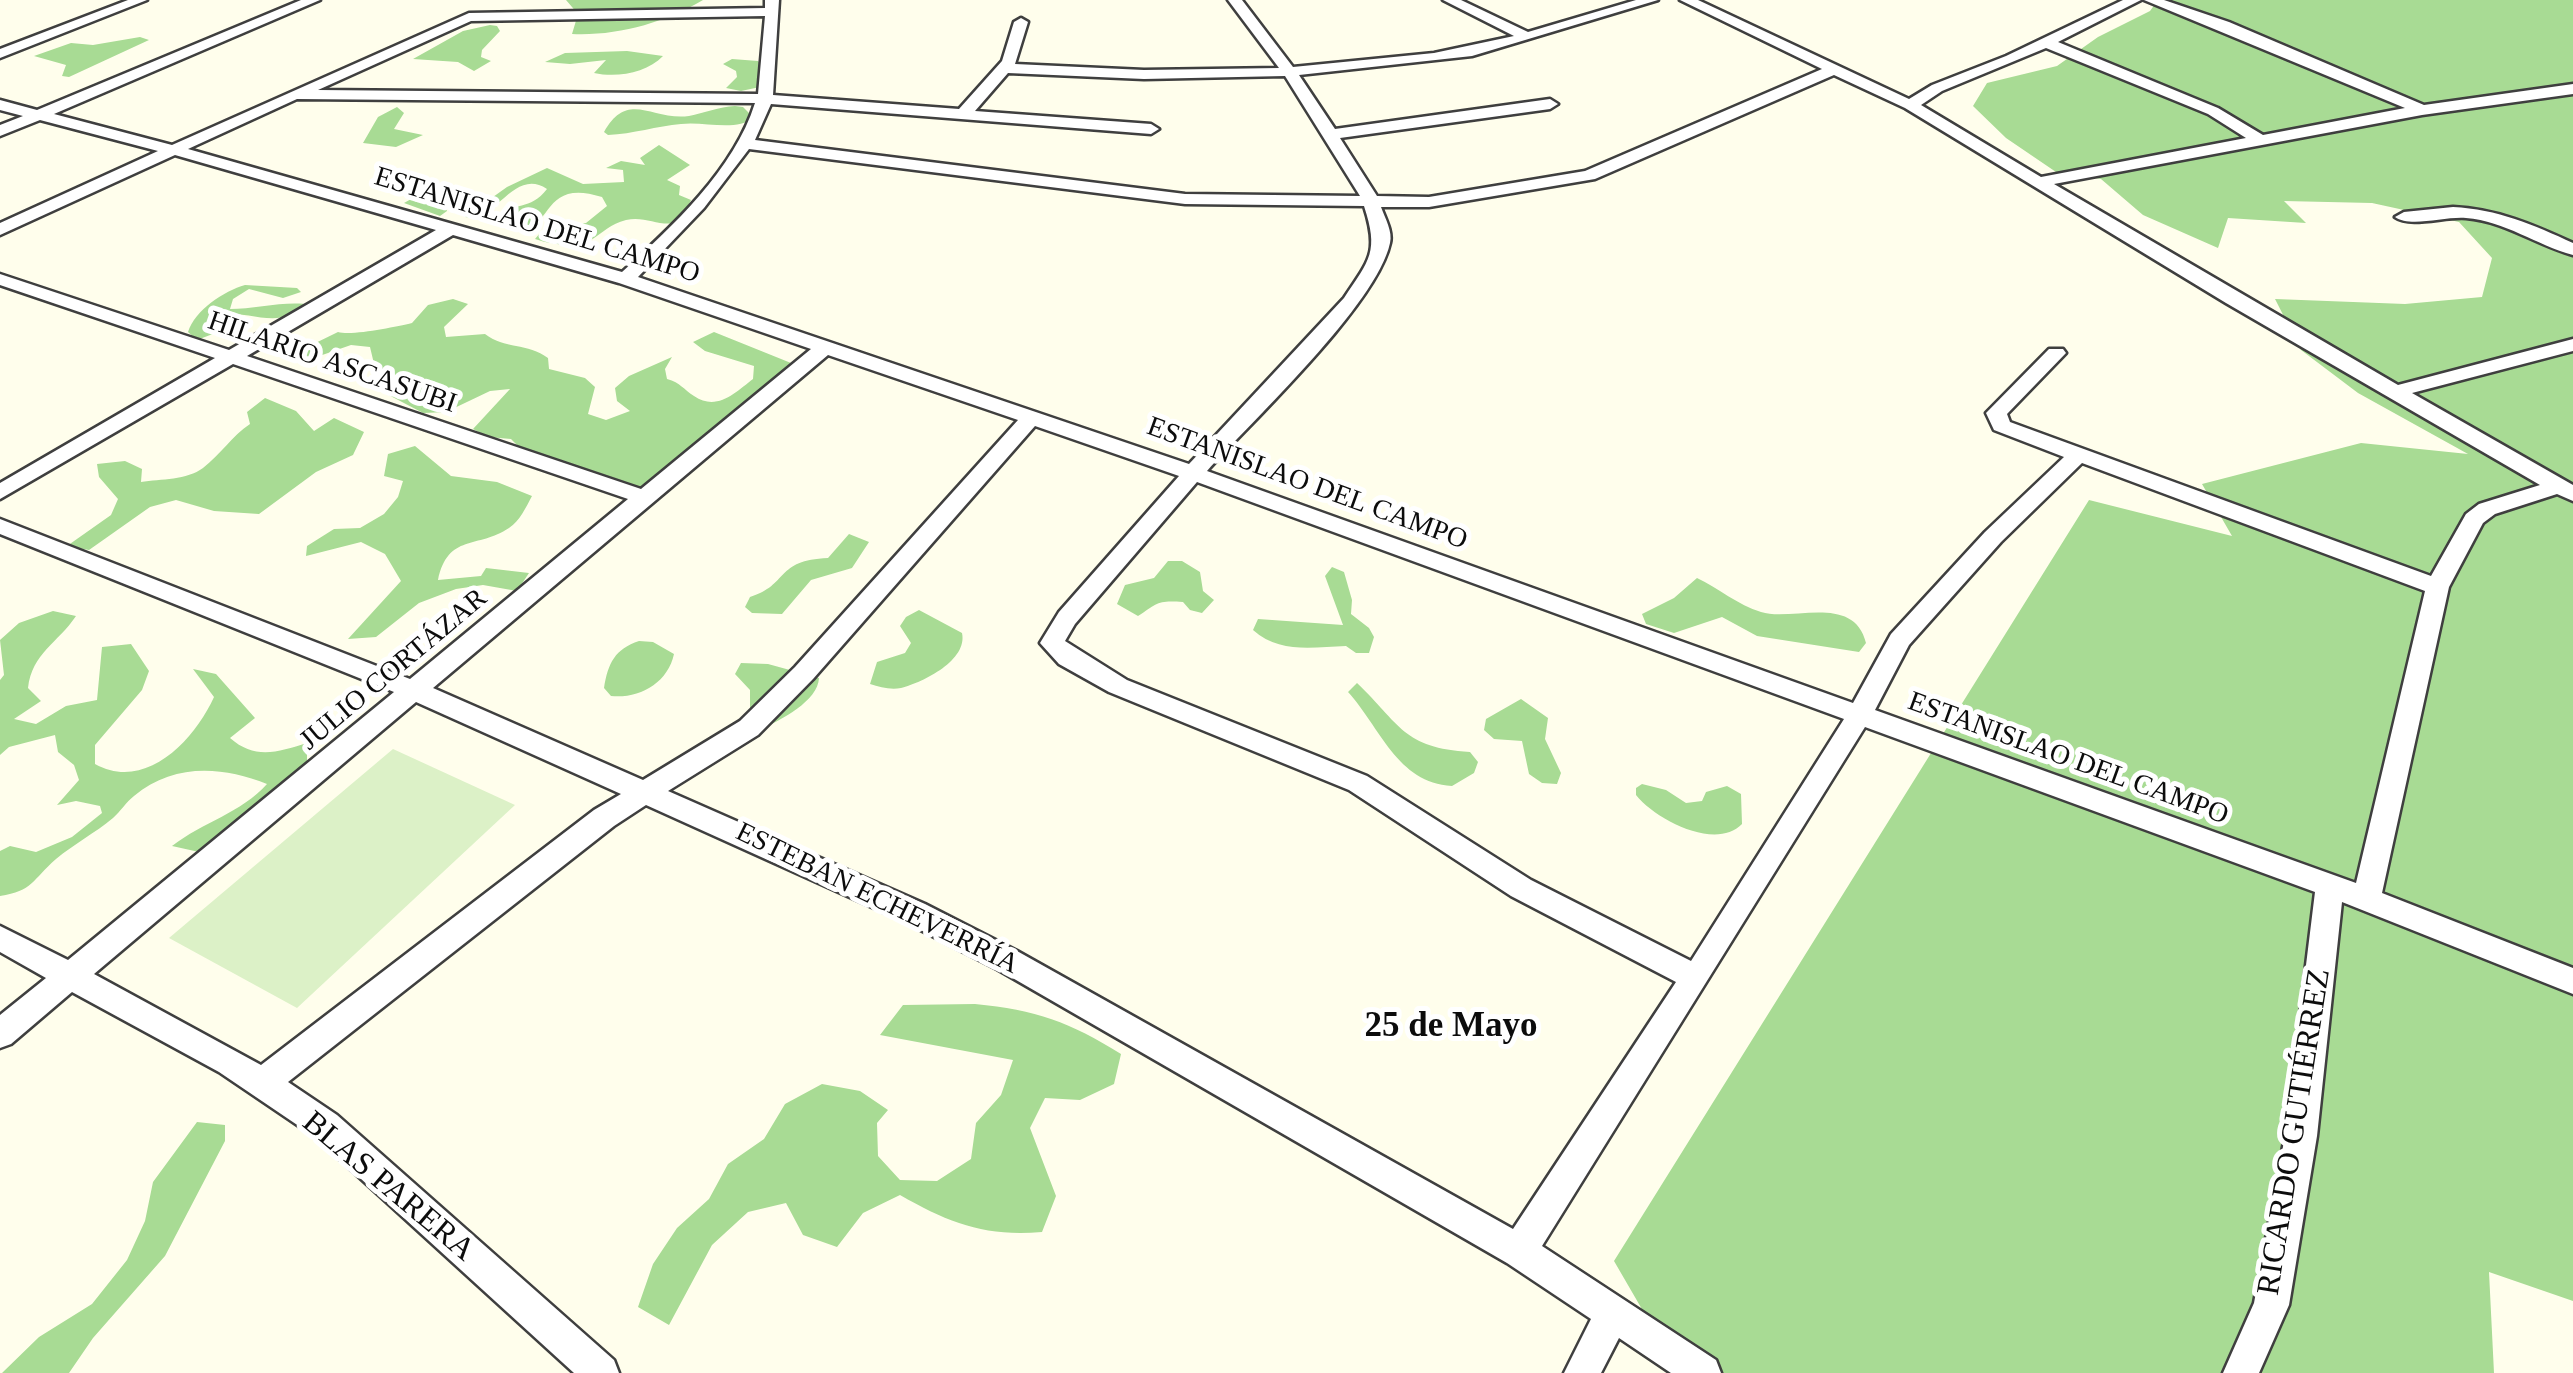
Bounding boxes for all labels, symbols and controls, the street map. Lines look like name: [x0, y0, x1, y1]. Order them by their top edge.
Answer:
street label: ESTANISLAO DEL CAMPO: [370, 160, 704, 292]
street label: HILARIO ASCASUBI: [203, 305, 461, 421]
street label: ESTANISLAO DEL CAMPO: [1142, 410, 1472, 558]
street label: JULIO CORTÁZAR: [294, 582, 494, 758]
street label: ESTANISLAO DEL CAMPO: [1903, 685, 2233, 833]
street label: ESTEBAN ECHEVERRÍA: [730, 816, 1024, 982]
street label: RICARDO GUTIÉRREZ: [2250, 966, 2340, 1298]
district label: 25 de Mayo: [1364, 1006, 1538, 1048]
street label: BLAS PARERA: [294, 1104, 482, 1270]

